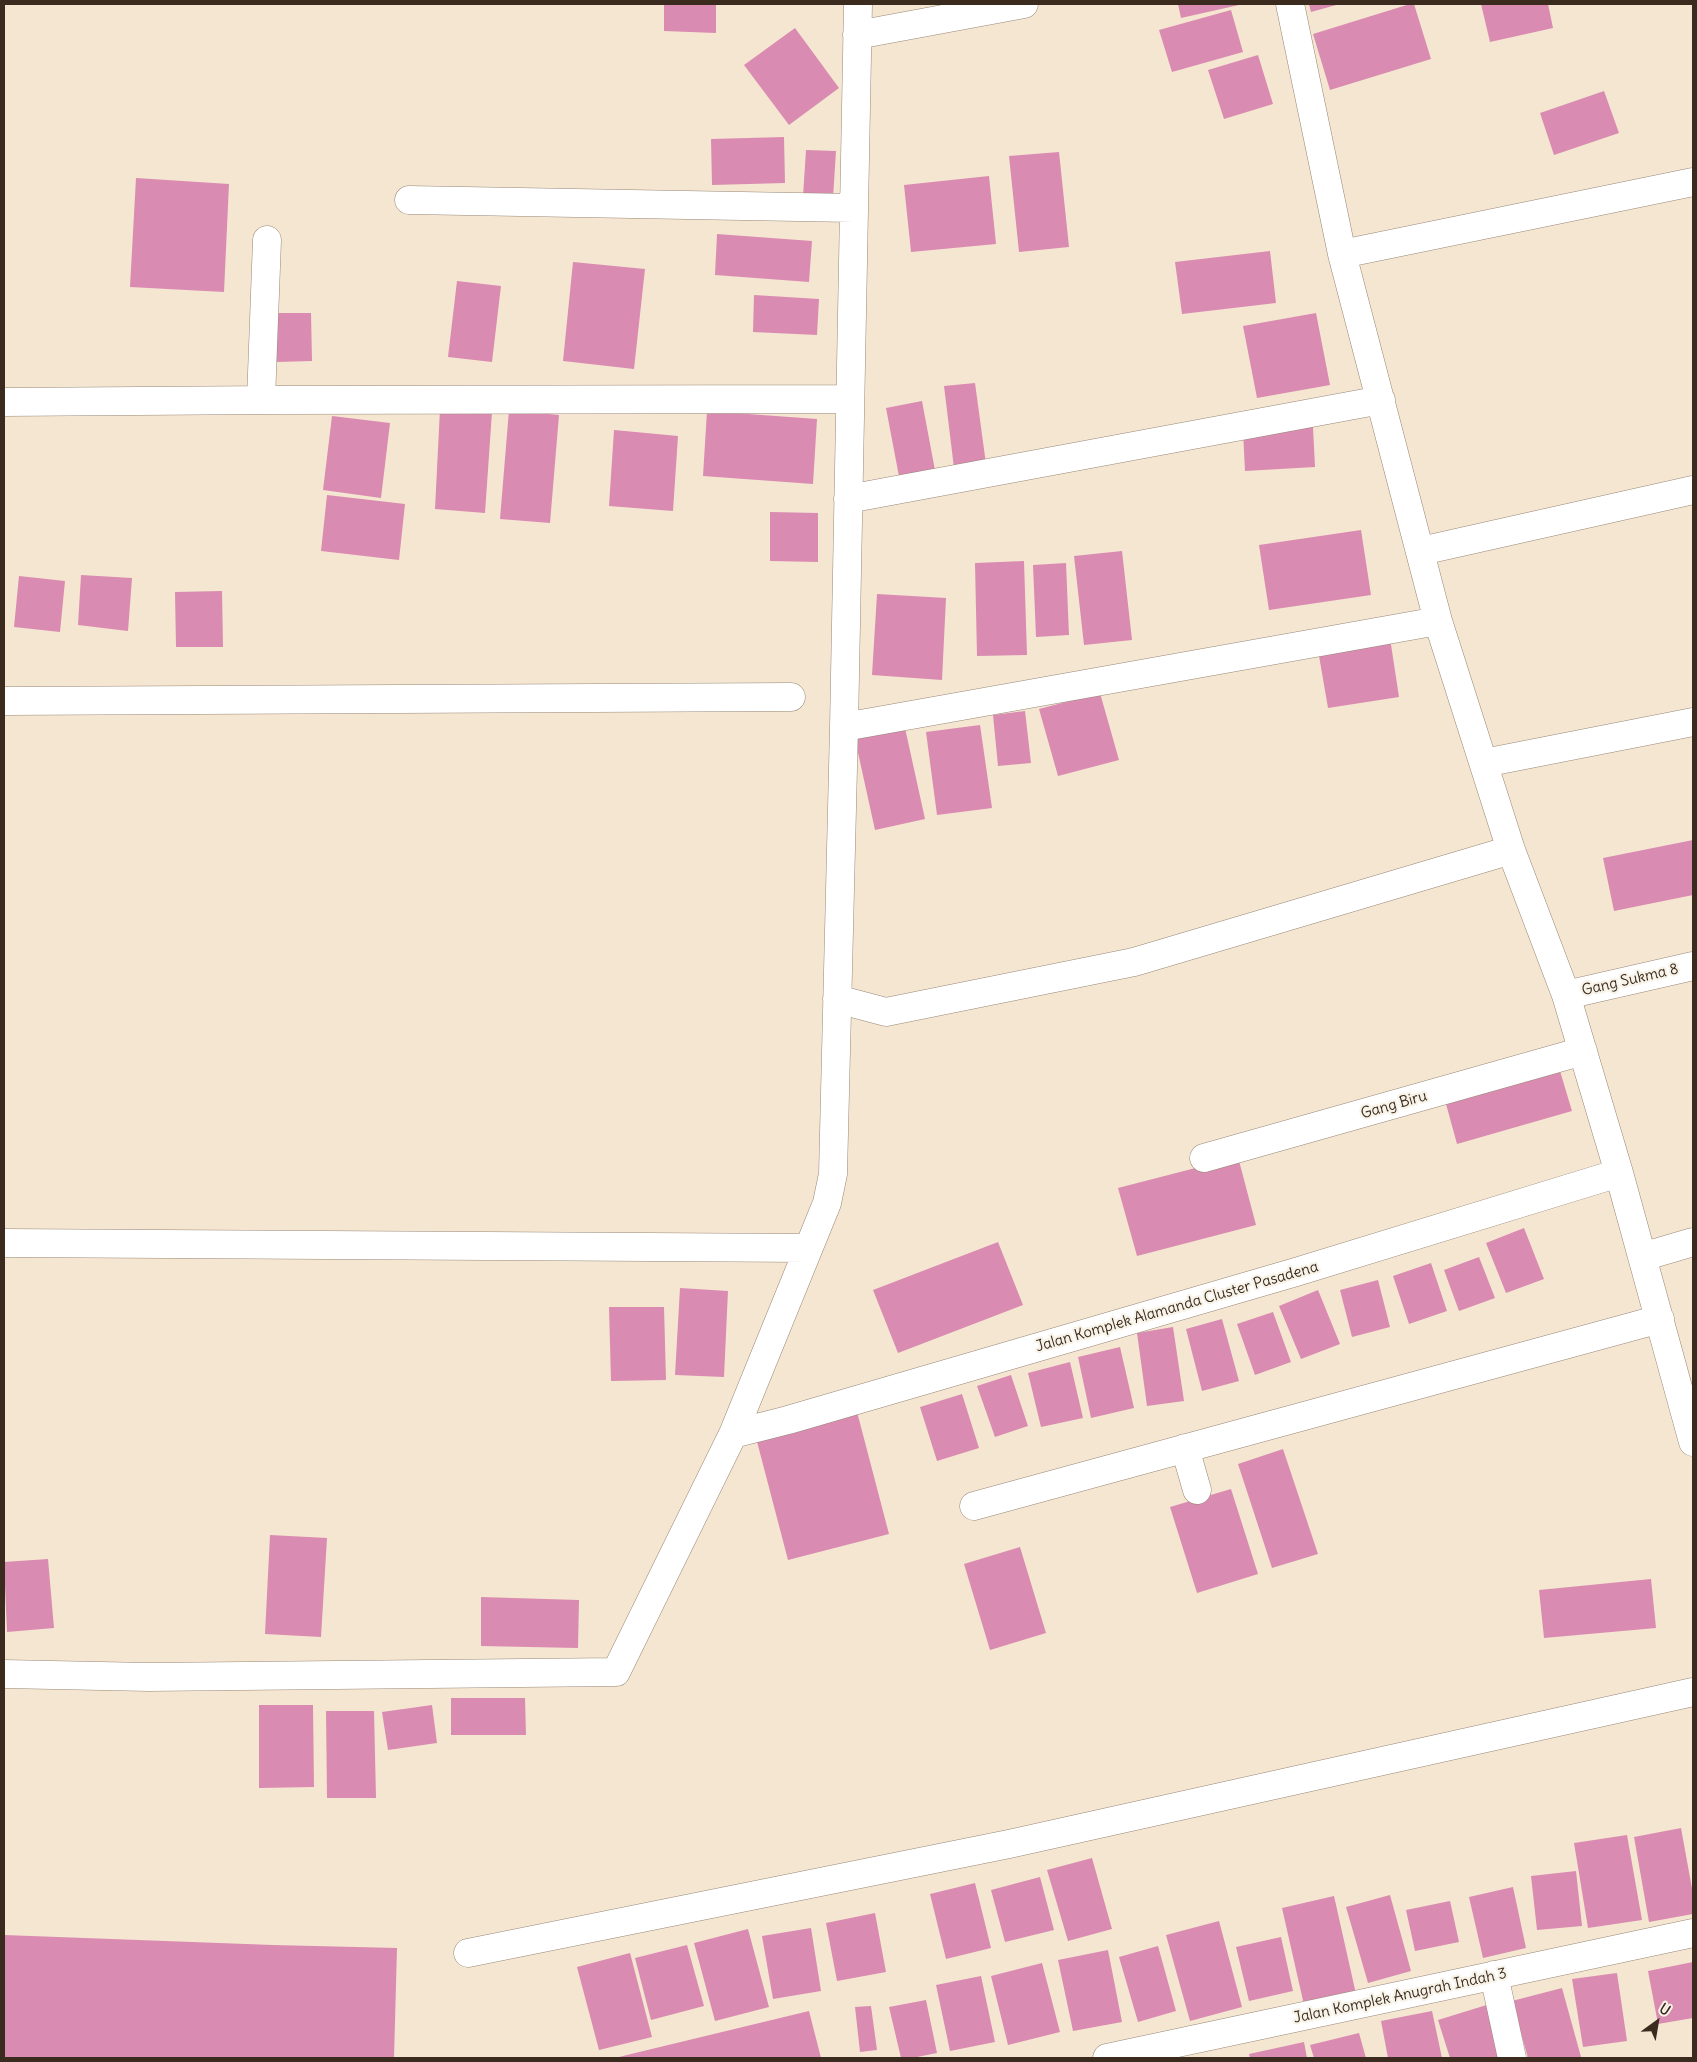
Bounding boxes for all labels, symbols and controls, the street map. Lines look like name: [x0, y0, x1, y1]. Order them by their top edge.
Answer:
street label: Gang Sukma 8: [1580, 960, 1680, 1000]
street label: Gang Biru: [1359, 1087, 1429, 1123]
street label: Jalan Komplek Alamanda Cluster Pasadena: [1034, 1258, 1320, 1356]
street label: Jalan Komplek Anugrah Indah 3: [1292, 1965, 1508, 2027]
north arrow: [1632, 1997, 1682, 2047]
text: U: [1656, 1999, 1674, 2019]

